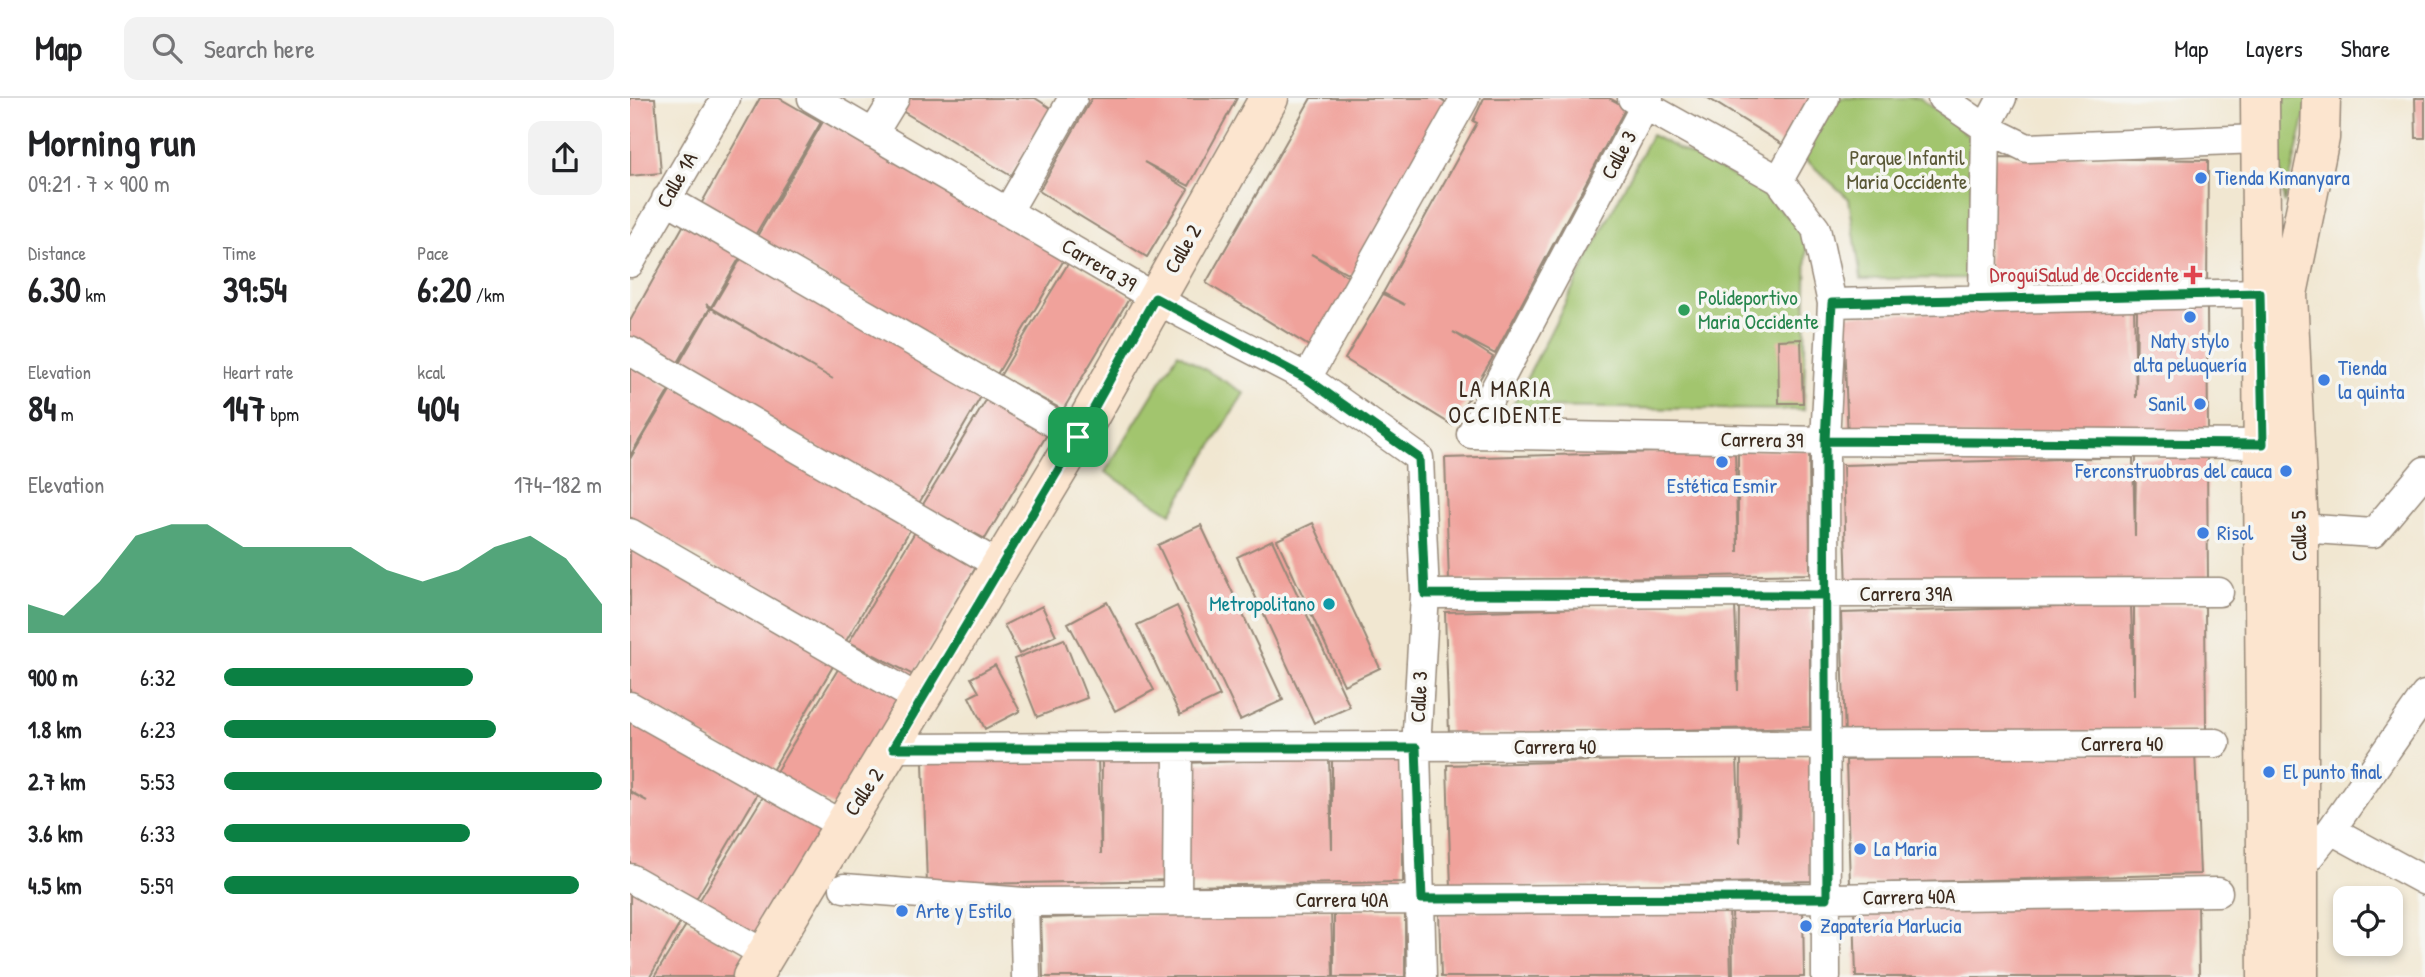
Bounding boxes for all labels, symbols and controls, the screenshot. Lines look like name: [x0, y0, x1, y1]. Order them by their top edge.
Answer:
search box: [124, 17, 614, 80]
text: Map: [35, 26, 82, 70]
icon: search: [148, 29, 186, 67]
text: Search here: [204, 31, 315, 66]
text: Map: [2174, 32, 2208, 64]
text: Layers: [2246, 32, 2303, 64]
text: Share: [2341, 32, 2390, 64]
text: Morning run: [28, 116, 196, 168]
button: share: [528, 121, 602, 195]
street label: Calle 3: [1594, 125, 1643, 184]
park label: Parque Infantil Maria Occidente: [1847, 143, 1967, 196]
street label: Calle 1A: [649, 147, 704, 213]
place label: Tienda Kimanyara: [2215, 163, 2350, 192]
text: 09:21 · 7 × 900 m: [28, 168, 170, 199]
marker: Tienda Kimanyara: [2193, 170, 2209, 186]
street label: Calle 2: [1157, 219, 1208, 278]
street label: Carrera 39: [1056, 231, 1142, 298]
text: Distance: [28, 240, 86, 266]
text: Time: [223, 240, 256, 266]
text: Pace: [417, 240, 449, 266]
place label: DroguiSalud de Occidente: [1989, 260, 2179, 289]
text: 6.30: [28, 266, 81, 313]
text: 39:54: [223, 266, 287, 313]
text: 6:20: [417, 266, 471, 313]
marker: DroguiSalud de Occidente: [2185, 267, 2201, 283]
text: km: [81, 282, 106, 308]
text: /km: [471, 282, 505, 308]
place label: Polideportivo Maria Occidente: [1698, 283, 1819, 336]
marker: Polideportivo Maria Occidente: [1676, 302, 1692, 318]
marker: Naty stylo alta peluquería: [2182, 309, 2198, 325]
place label: Naty stylo alta peluquería: [2134, 326, 2246, 379]
place label: Tienda la quinta: [2338, 353, 2404, 406]
text: Elevation: [28, 359, 91, 385]
text: Heart rate: [223, 359, 294, 385]
text: kcal: [417, 359, 445, 385]
marker: Tienda la quinta: [2316, 372, 2332, 388]
district label: LA MARIA OCCIDENTE: [1448, 373, 1564, 430]
text: 84: [28, 385, 56, 432]
text: 147: [223, 385, 266, 432]
text: 404: [417, 385, 459, 432]
place label: Sanil: [2148, 389, 2186, 418]
marker: Sanil: [2192, 396, 2208, 412]
text: m: [56, 401, 74, 427]
text: bpm: [266, 401, 299, 427]
pin: [1048, 407, 1108, 467]
icon: arrive: [1059, 418, 1097, 456]
street label: Carrera 39: [1720, 424, 1804, 455]
marker: Estética Esmir: [1714, 454, 1730, 470]
place label: Ferconstruobras del cauca: [2074, 456, 2272, 485]
marker: Ferconstruobras del cauca: [2278, 463, 2294, 479]
text: Elevation: [28, 469, 104, 500]
text: 174–182 m: [514, 469, 602, 500]
place label: Estética Esmir: [1667, 471, 1777, 500]
street label: Calle 5: [2284, 510, 2313, 562]
place label: Risol: [2217, 518, 2254, 547]
marker: Risol: [2195, 525, 2211, 541]
street label: Carrera 39A: [1860, 579, 1952, 608]
place label: Metropolitano: [1209, 589, 1315, 618]
marker: Metropolitano: [1321, 596, 1337, 612]
text: 900 m: [28, 662, 78, 693]
text: 6:32: [140, 662, 176, 693]
street label: Calle 3: [1403, 671, 1434, 723]
text: 1.8 km: [28, 714, 82, 745]
text: 6:23: [140, 714, 176, 745]
street label: Carrera 40: [2081, 729, 2163, 758]
street label: Carrera 40: [1514, 732, 1596, 761]
place label: El punto final: [2283, 757, 2382, 786]
street label: Calle 2: [837, 762, 890, 821]
marker: El punto final: [2261, 764, 2277, 780]
text: 2.7 km: [28, 766, 86, 797]
text: 5:53: [140, 766, 175, 797]
text: 3.6 km: [28, 818, 83, 849]
text: 6:33: [140, 818, 175, 849]
place label: La Maria: [1874, 834, 1937, 863]
marker: La Maria: [1852, 841, 1868, 857]
text: 4.5 km: [28, 870, 82, 901]
text: 5:59: [140, 870, 173, 901]
street label: Carrera 40A: [1862, 881, 1956, 912]
street label: Carrera 40A: [1296, 885, 1388, 914]
map controls: [2333, 886, 2403, 956]
button: locate: [2333, 886, 2403, 956]
place label: Arte y Estilo: [916, 896, 1012, 925]
marker: Arte y Estilo: [894, 903, 910, 919]
place label: Zapatería Marlucia: [1820, 911, 1961, 940]
marker: Zapatería Marlucia: [1798, 918, 1814, 934]

